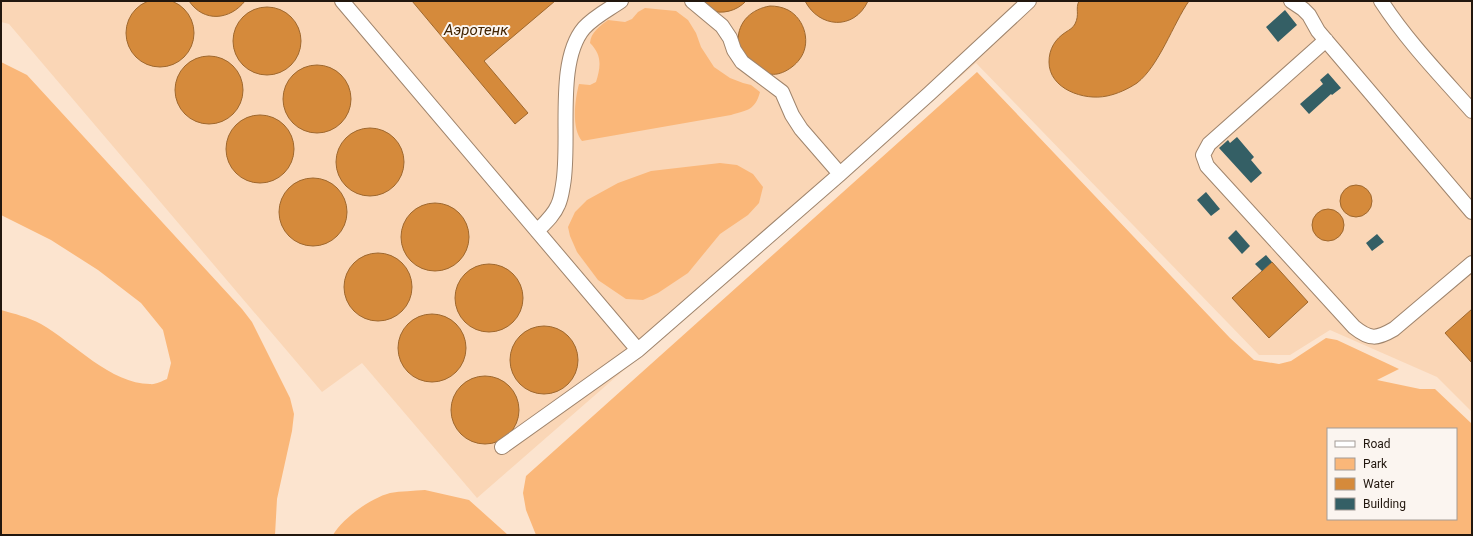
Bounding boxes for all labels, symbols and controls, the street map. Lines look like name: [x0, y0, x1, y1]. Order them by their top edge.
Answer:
water label: Аэротенк: [443, 21, 509, 39]
legend: [1327, 428, 1457, 520]
text: Road: [1363, 437, 1391, 451]
text: Park: [1363, 457, 1388, 471]
text: Water: [1363, 477, 1394, 491]
text: Building: [1363, 497, 1406, 511]

